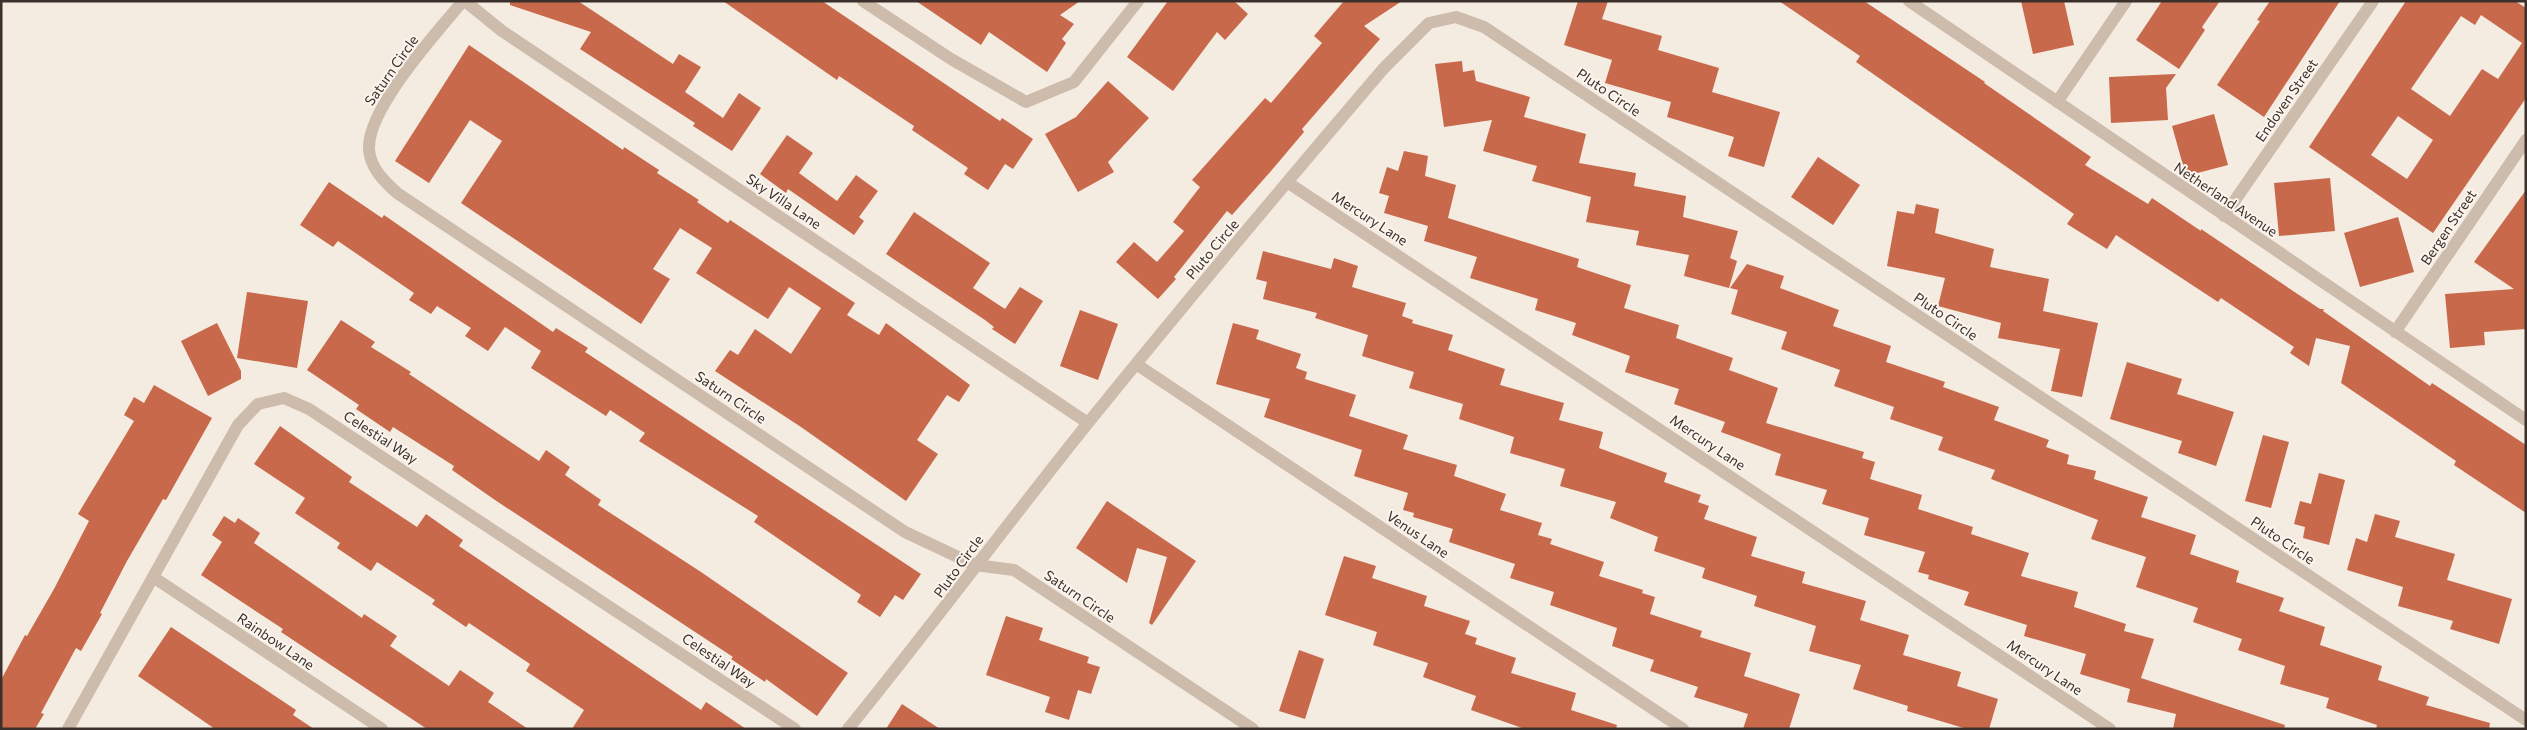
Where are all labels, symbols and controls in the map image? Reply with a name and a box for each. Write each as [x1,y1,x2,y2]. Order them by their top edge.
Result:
street label: Saturn Circle [361,32,421,108]
street label: Endoven Street [2251,55,2321,145]
street label: Pluto Circle [1574,64,1644,120]
street label: Netherland Avenue [2171,158,2281,240]
street label: Sky Villa Lane [743,170,825,232]
street label: Bergen Street [2417,186,2480,268]
street label: Mercury Lane [1329,187,1411,249]
street label: Pluto Circle [1182,215,1242,283]
street label: Pluto Circle [1911,288,1981,344]
street label: Saturn Circle [692,367,770,427]
street label: Celestial Way [341,407,421,467]
street label: Mercury Lane [1667,411,1749,473]
street label: Venus Lane [1384,507,1452,561]
street label: Pluto Circle [2248,512,2318,568]
street label: Pluto Circle [930,531,986,601]
street label: Saturn Circle [1041,566,1119,626]
street label: Rainbow Lane [234,609,318,673]
street label: Celestial Way [679,629,759,691]
street label: Mercury Lane [2004,636,2086,698]

